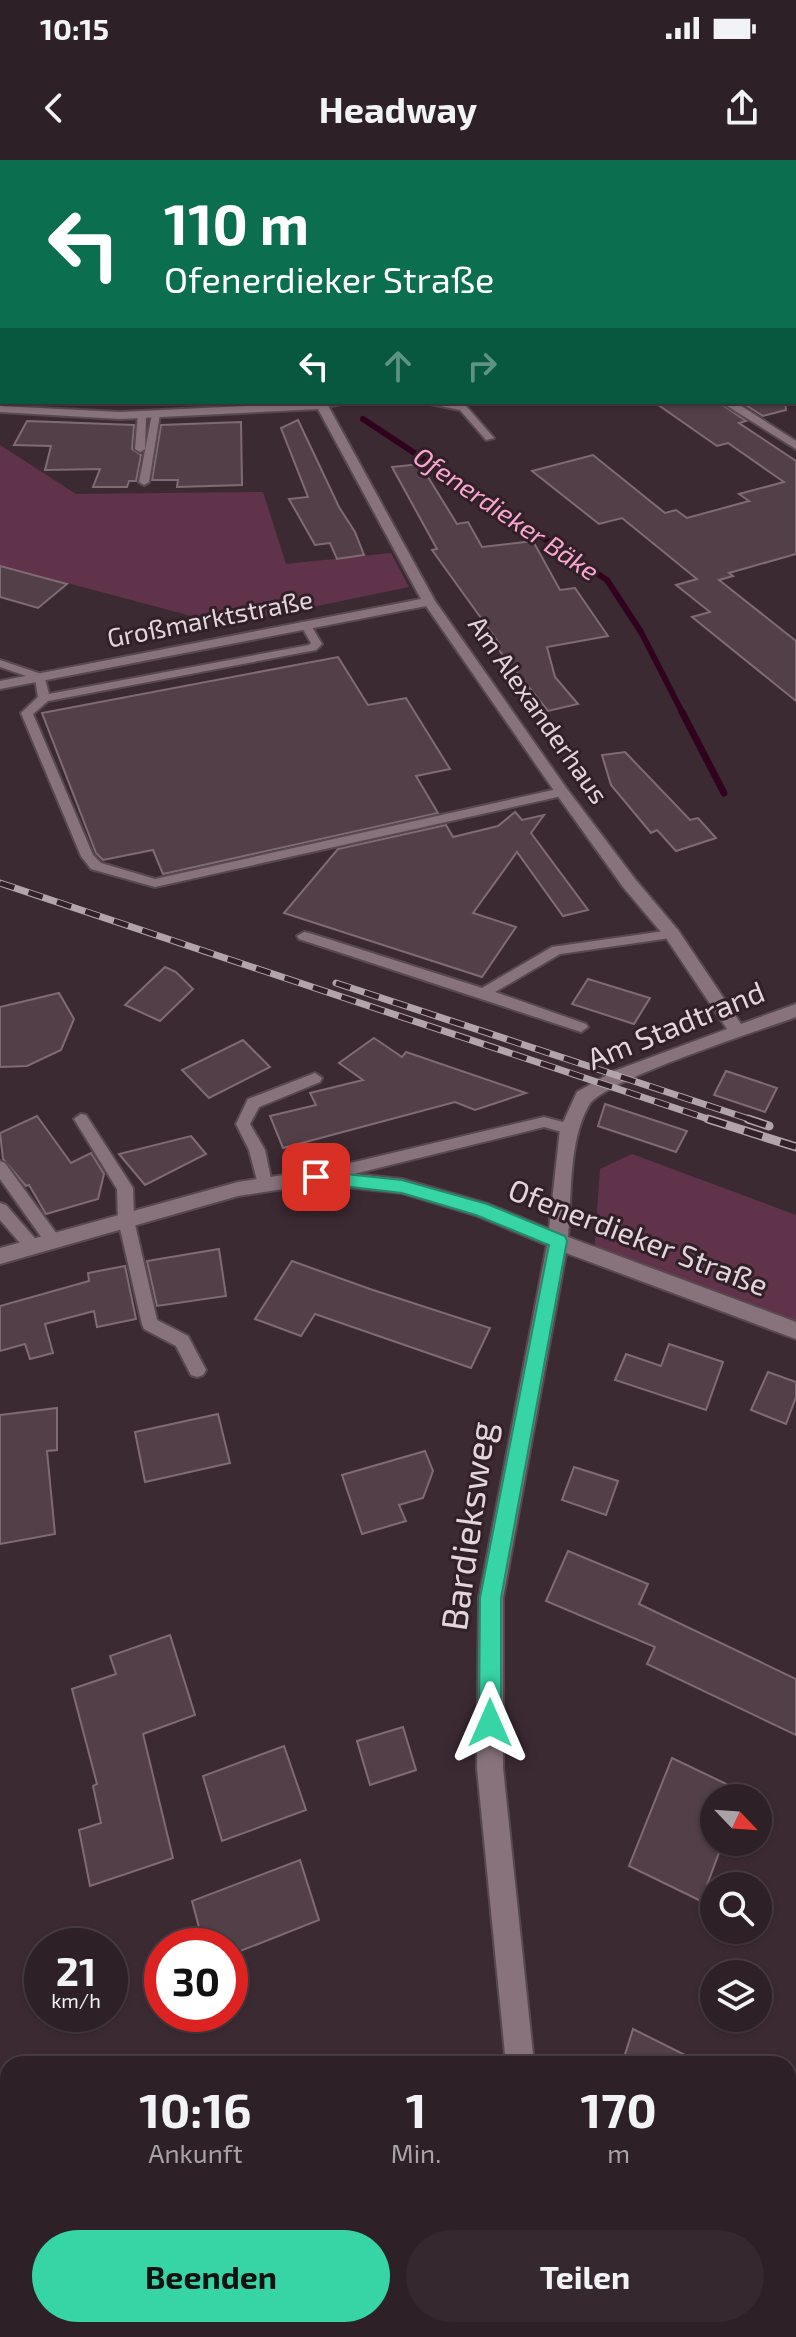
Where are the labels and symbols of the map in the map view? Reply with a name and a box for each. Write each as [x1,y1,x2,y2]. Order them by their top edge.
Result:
water label: Ofenerdieker Bäke [408,439,605,586]
street label: Großmarktstraße [104,582,315,653]
street label: Am Alexanderhaus [463,609,616,809]
street label: Am Stadtrand [581,972,769,1076]
pin [282,1143,350,1211]
street label: Ofenerdieker Straße [504,1170,774,1302]
street label: Bardieksweg [431,1419,502,1633]
position arrow [448,1681,532,1765]
north arrow [700,1784,772,1856]
speed limit sign: 30 [144,1928,248,2032]

